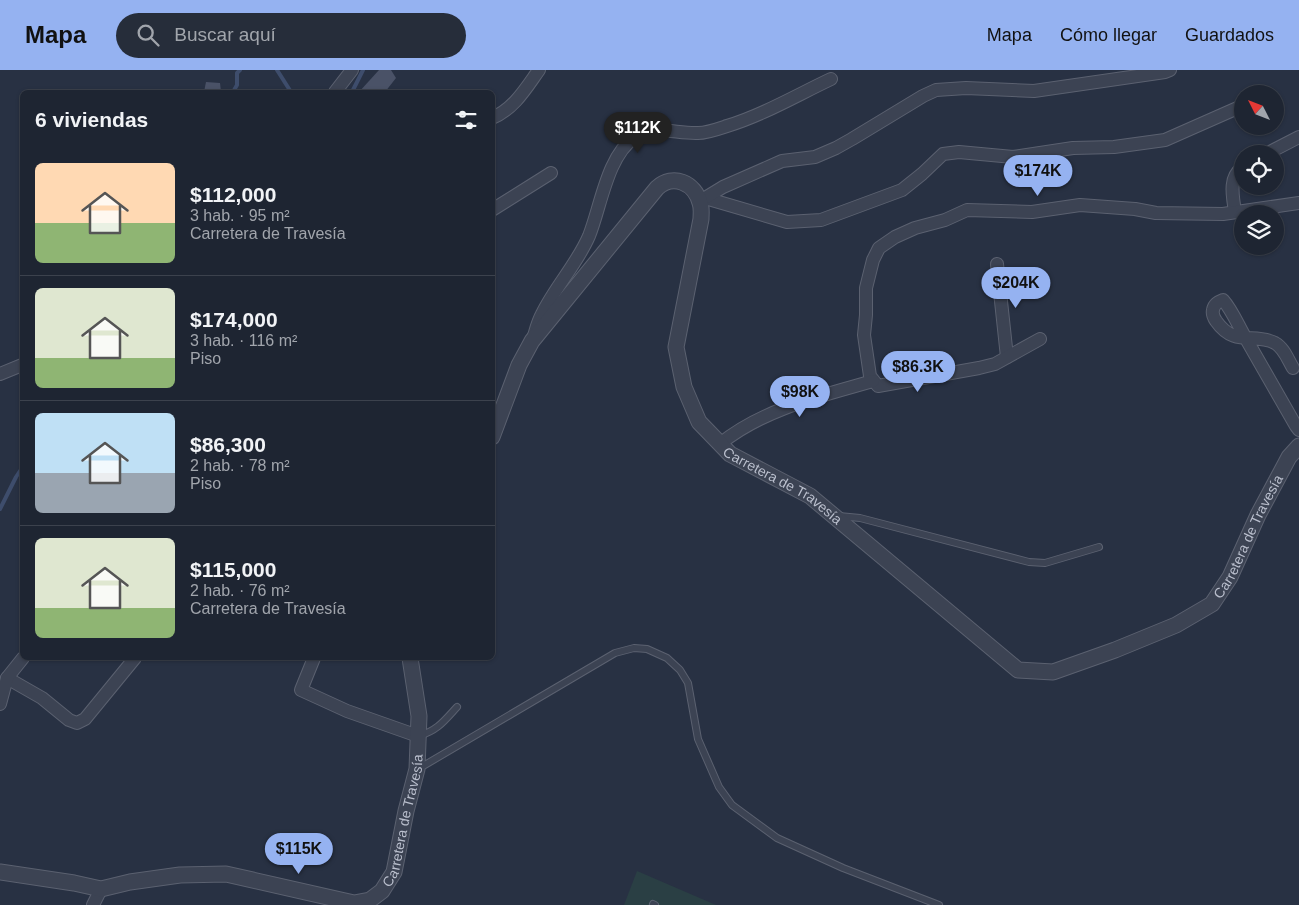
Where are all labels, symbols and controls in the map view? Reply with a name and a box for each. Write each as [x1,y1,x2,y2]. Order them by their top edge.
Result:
search box [116,13,466,58]
text: Mapa [25,21,86,48]
icon: search [134,21,162,49]
text: Buscar aquí [174,24,276,45]
text: Mapa [987,25,1032,45]
text: Cómo llegar [1060,25,1157,45]
text: Guardados [1185,25,1274,45]
north arrow [1234,85,1284,135]
map controls [1234,85,1284,255]
icon: filters [452,106,480,134]
text: 6 viviendas [35,108,148,131]
pin: $112K [603,112,673,154]
text: $112K [615,119,661,136]
button: locate [1234,145,1284,195]
pin: $174K [1003,154,1073,197]
text: $174K [1014,162,1062,179]
icon: home [75,183,135,243]
text: $112,000 [190,183,276,206]
button: layers [1234,205,1284,255]
text: 3 hab. · 95 m² [190,207,290,224]
text: Carretera de Travesía [190,225,346,242]
pin: $204K [981,266,1051,309]
text: $204K [992,274,1040,291]
icon: home [75,308,135,368]
text: $174,000 [190,308,278,331]
text: 3 hab. · 116 m² [190,332,297,349]
text: Piso [190,350,221,367]
pin: $86.3K [877,350,959,393]
text: $86.3K [892,358,944,375]
pin: $98K [770,376,830,418]
text: $98K [781,383,819,400]
icon: home [75,433,135,493]
text: $86,300 [190,433,266,456]
street label: Carretera de Travesía [720,444,846,528]
text: 2 hab. · 78 m² [190,457,290,474]
street label: Carretera de Travesía [1210,472,1286,601]
text: Piso [190,475,221,492]
icon: home [75,558,135,618]
text: $115,000 [190,558,276,581]
text: 2 hab. · 76 m² [190,582,290,599]
text: Carretera de Travesía [190,600,346,617]
street label: Carretera de Travesía [379,754,426,890]
pin: $115K [264,832,334,875]
text: $115K [276,840,322,857]

